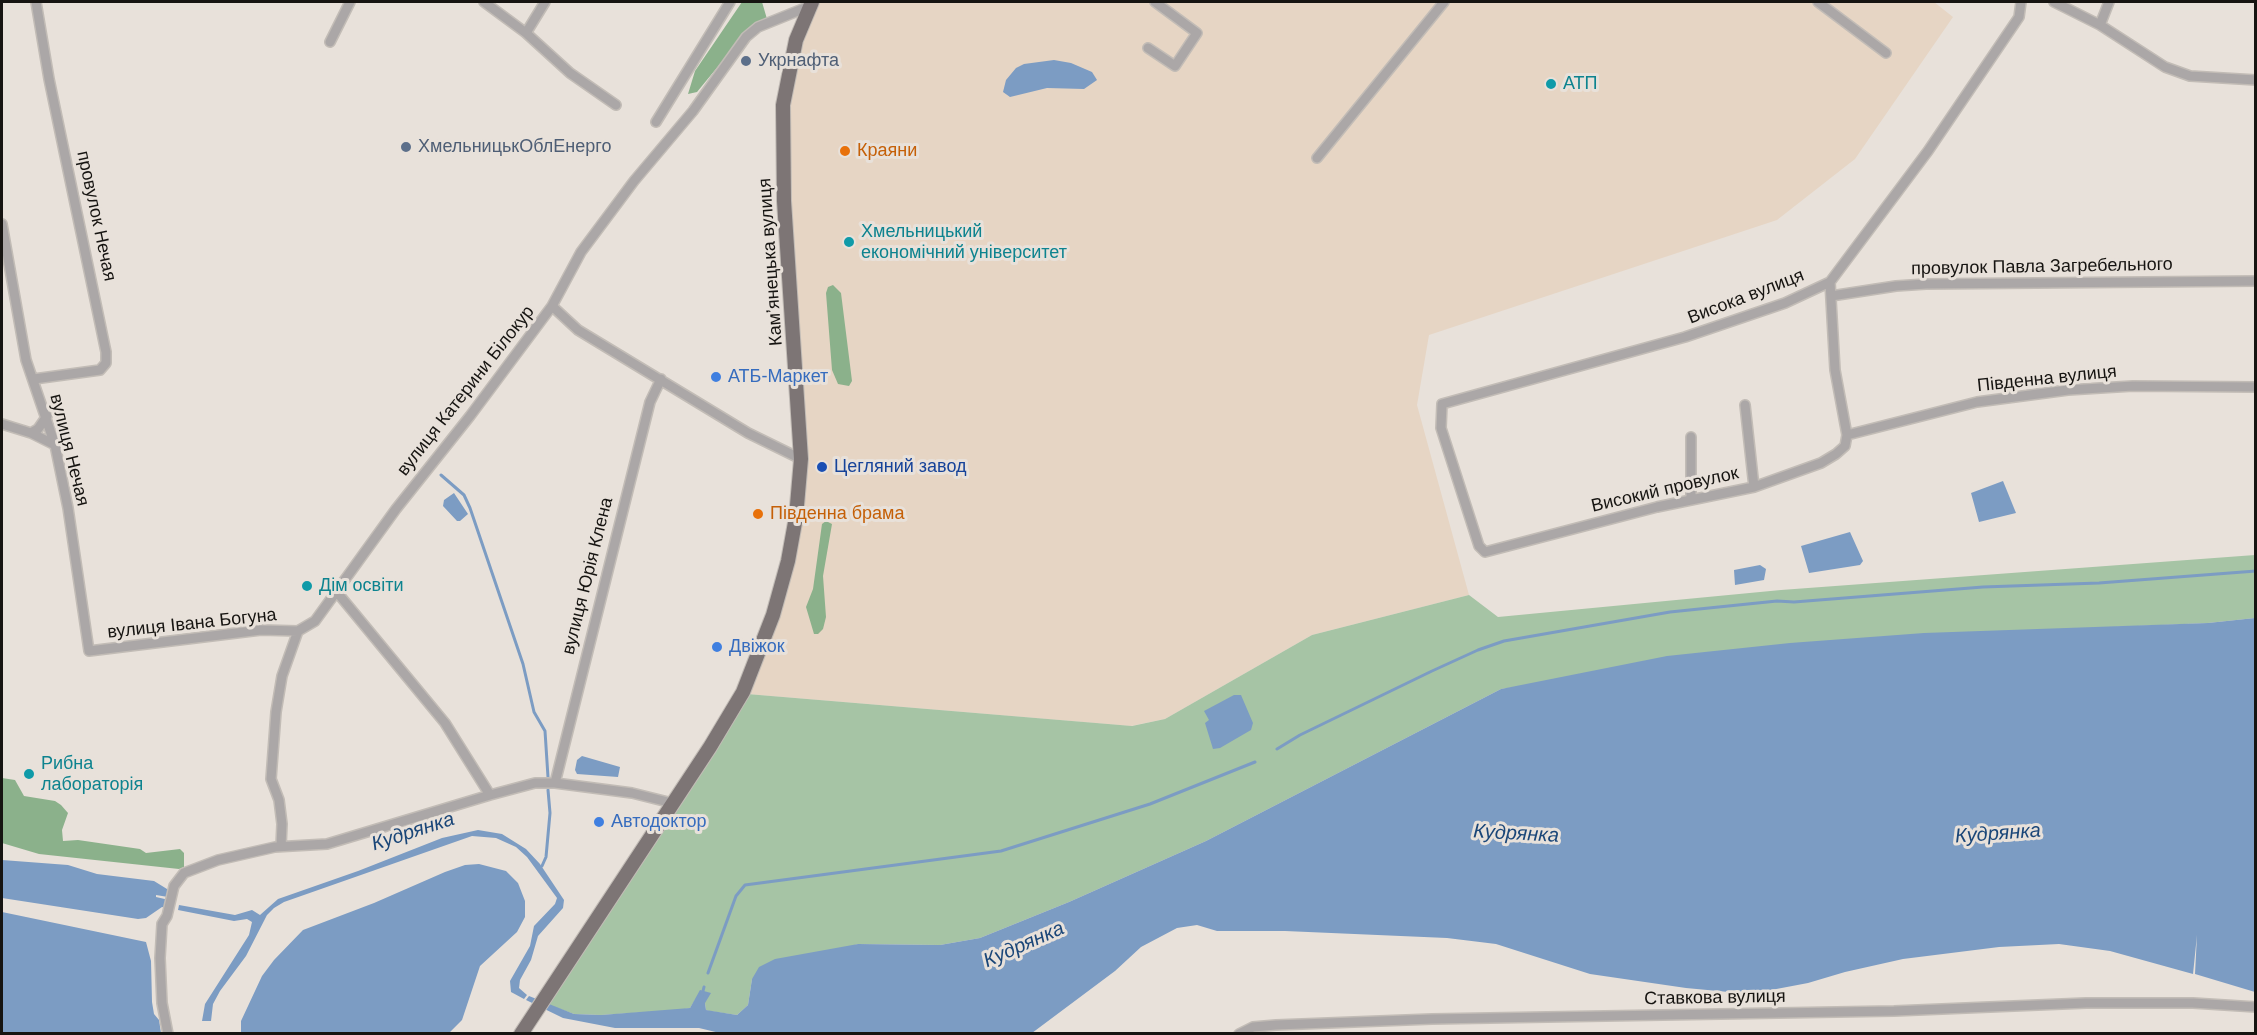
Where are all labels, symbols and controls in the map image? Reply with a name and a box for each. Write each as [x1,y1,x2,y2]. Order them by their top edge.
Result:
place label: Укрнафта [758,50,839,72]
marker: Укрнафта [739,54,753,68]
place label: АТП [1563,73,1598,95]
marker: АТП [1544,77,1558,91]
place label: ХмельницькОблЕнерго [418,136,611,158]
marker: ХмельницькОблЕнерго [399,140,413,154]
place label: Краяни [857,140,917,162]
marker: Краяни [838,144,852,158]
street label: провулок Нечая [72,149,120,283]
street label: Камʼянецька вулиця [754,177,788,347]
place label: Хмельницький економічний університет [861,221,1067,264]
marker: Хмельницький економічний університет [842,235,856,249]
street label: провулок Павла Загребельного [1911,254,2173,280]
street label: Висока вулиця [1685,265,1807,329]
street label: вулиця Катерини Білокур [393,302,539,480]
street label: Південна вулиця [1976,361,2118,397]
place label: АТБ-Маркет [728,366,828,388]
marker: АТБ-Маркет [709,370,723,384]
street label: вулиця Нечая [45,392,93,508]
place label: Цегляний завод [834,456,967,478]
marker: Цегляний завод [815,460,829,474]
street label: Високий провулок [1589,463,1741,517]
street label: вулиця Юрія Клена [558,495,618,657]
place label: Південна брама [770,503,904,525]
marker: Південна брама [751,507,765,521]
place label: Дім освіти [319,575,403,597]
marker: Дім освіти [300,579,314,593]
street label: вулиця Івана Богуна [106,604,278,644]
place label: Двіжок [729,636,785,658]
marker: Двіжок [710,640,724,654]
place label: Рибна лабораторія [41,753,143,795]
marker: Рибна лабораторія [22,767,36,781]
water label: Кудрянка [369,807,457,857]
place label: Автодоктор [611,811,706,833]
marker: Автодоктор [592,815,606,829]
water label: Кудрянка [1954,819,2042,849]
water label: Кудрянка [1473,820,1559,848]
water label: Кудрянка [980,917,1068,973]
street label: Ставкова вулиця [1644,986,1786,1010]

